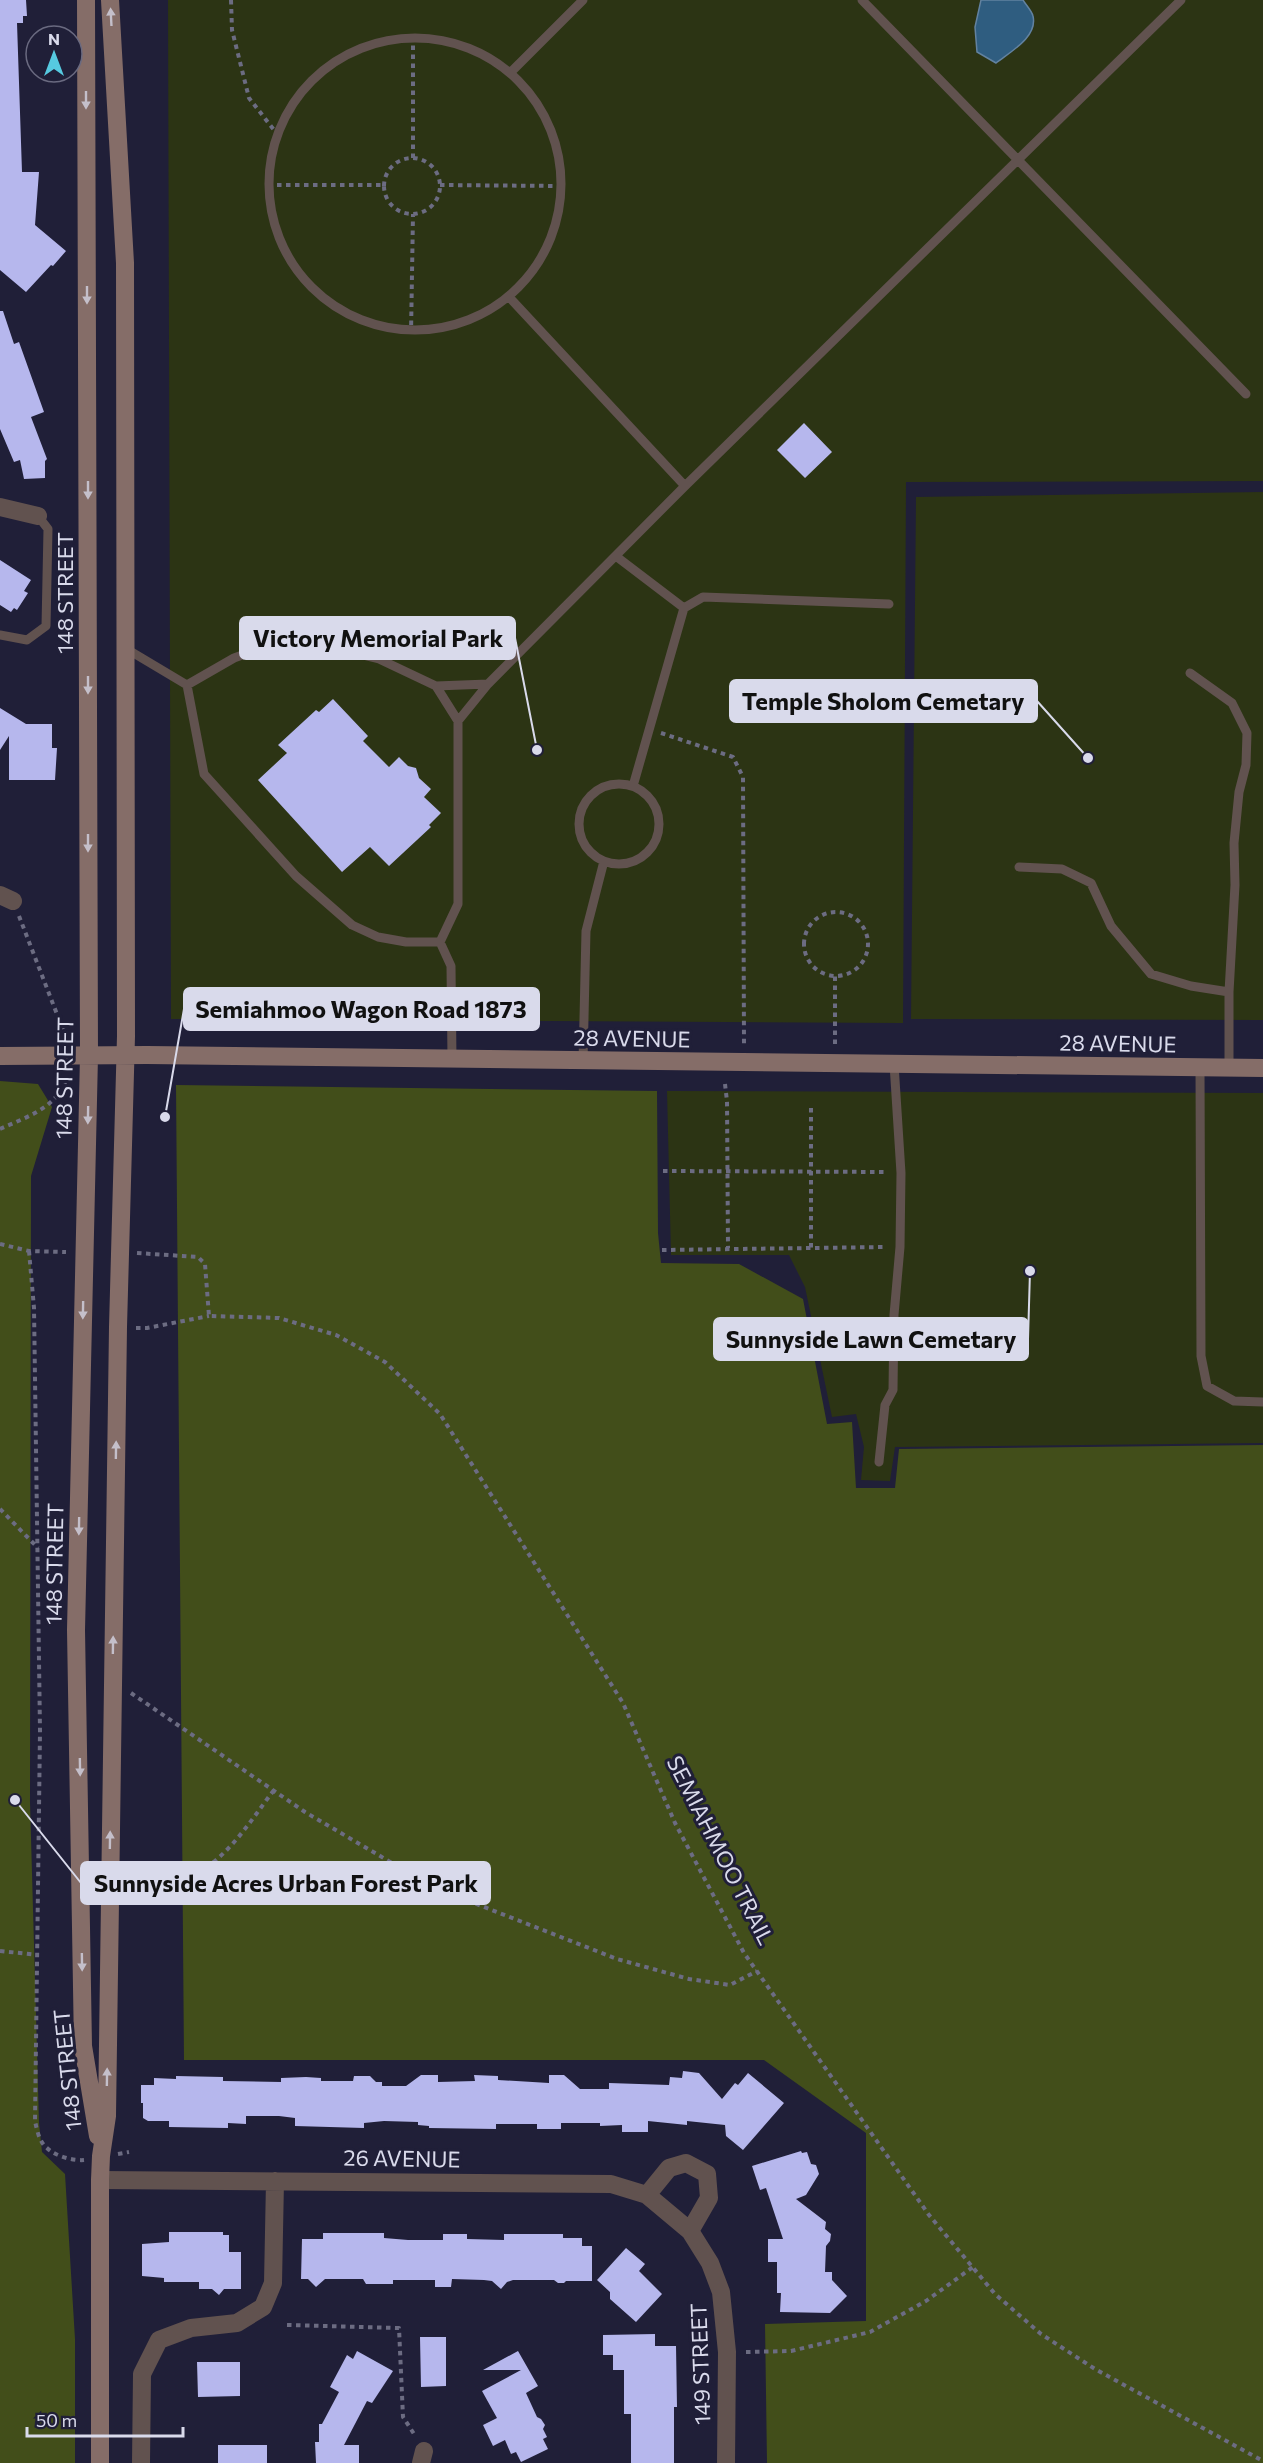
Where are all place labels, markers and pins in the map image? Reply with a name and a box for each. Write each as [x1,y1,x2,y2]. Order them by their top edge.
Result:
callout: Victory Memorial Park [240,617,515,659]
callout: Temple Sholom Cemetary [730,680,1037,722]
callout: Semiahmoo Wagon Road 1873 [184,988,539,1030]
callout: Sunnyside Lawn Cemetary [714,1318,1028,1360]
callout: Sunnyside Acres Urban Forest Park [81,1862,490,1904]

